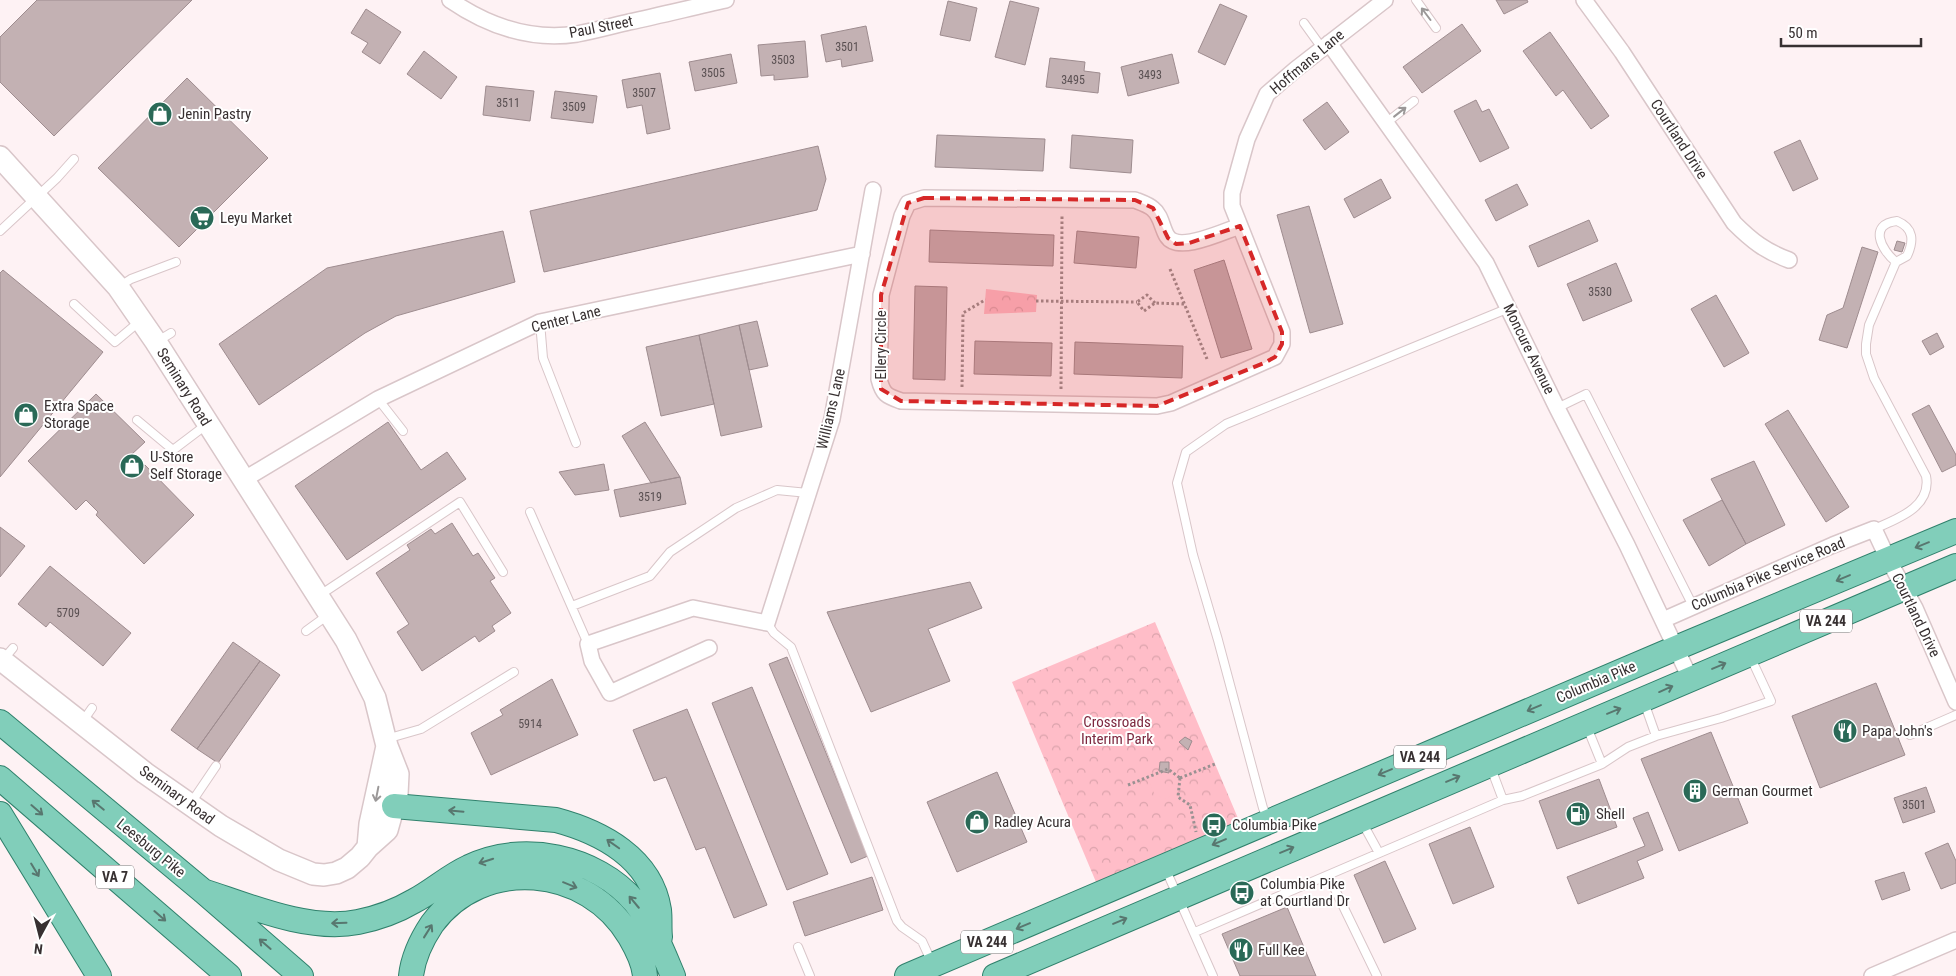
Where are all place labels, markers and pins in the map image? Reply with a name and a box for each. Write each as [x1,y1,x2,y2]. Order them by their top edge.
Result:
shop icon: Jenin Pastry [147,101,173,127]
place label: Jenin Pastry [178,105,251,123]
supermarket icon: Leyu Market [189,205,215,231]
place label: Leyu Market [220,209,292,227]
place label: Extra Space Storage [44,397,114,432]
shop icon: Extra Space Storage [13,402,39,428]
place label: U-Store Self Storage [150,448,222,483]
shop icon: U-Store Self Storage [119,453,145,479]
restaurant icon: Papa John's [1832,718,1858,744]
place label: Papa John's [1862,722,1933,740]
building icon: German Gourmet [1682,778,1708,804]
place label: German Gourmet [1712,782,1813,800]
fuel station icon: Shell [1565,801,1591,827]
place label: Shell [1596,805,1625,823]
shop icon: Radley Acura [964,809,990,835]
bus stop icon: Columbia Pike [1201,812,1227,838]
place label: Radley Acura [994,813,1071,831]
place label: Columbia Pike [1232,816,1317,834]
place label: Columbia Pike at Courtland Dr [1260,875,1350,910]
bus stop icon: Columbia Pike at Courtland Dr [1229,880,1255,906]
restaurant icon: Full Kee [1228,937,1254,963]
place label: Full Kee [1258,941,1305,959]

